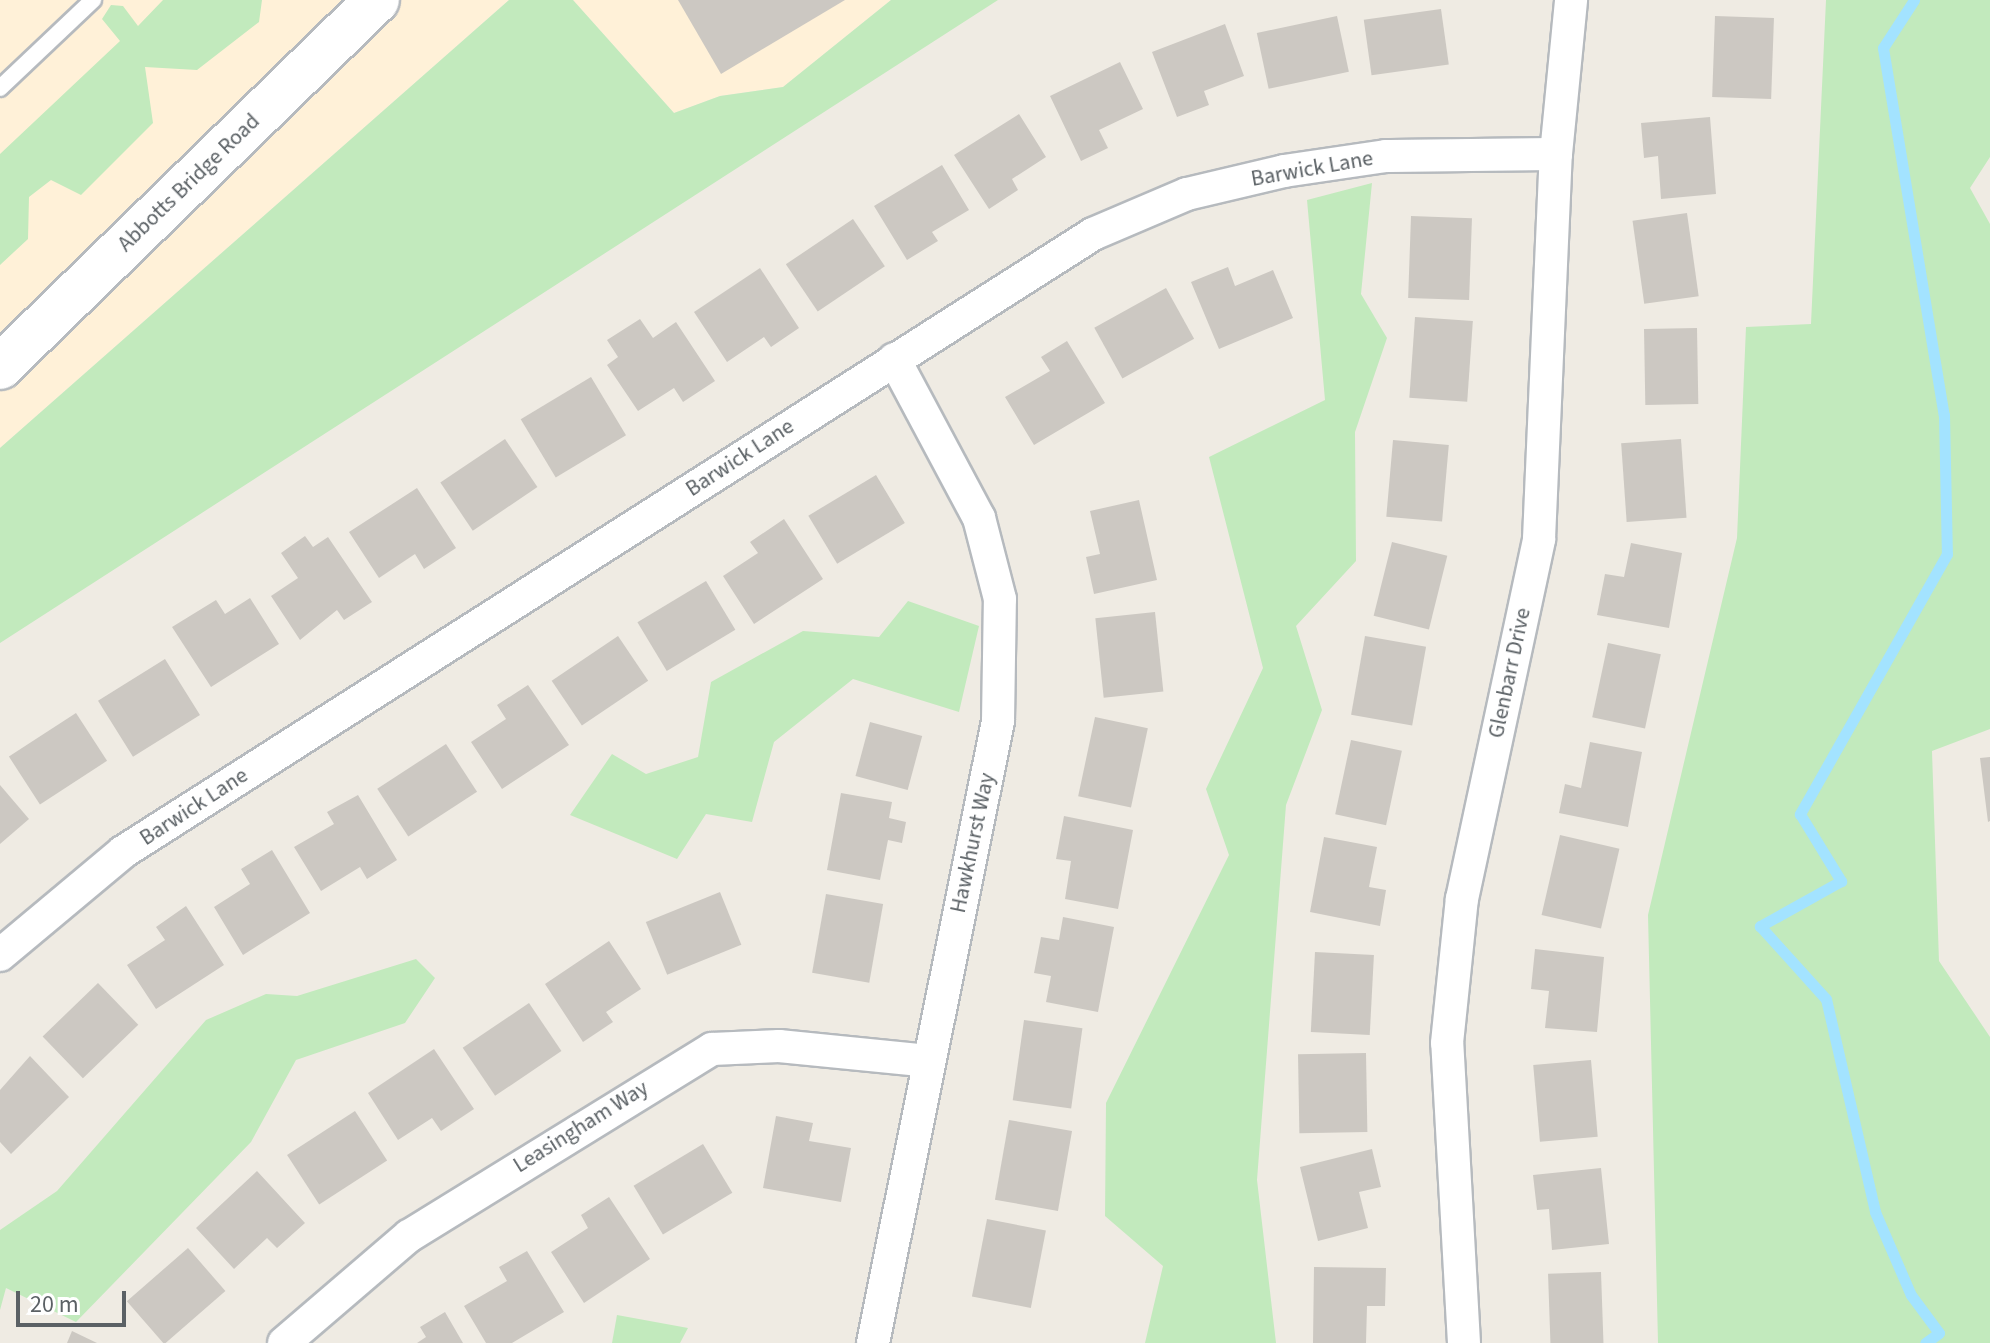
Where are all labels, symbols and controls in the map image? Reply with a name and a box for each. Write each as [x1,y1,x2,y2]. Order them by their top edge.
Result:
street label: Abbotts Bridge Road [113,108,265,258]
street label: Barwick Lane [1249,145,1375,193]
street label: Barwick Lane [681,413,799,503]
street label: Glenbarr Drive [1483,605,1537,741]
street label: Barwick Lane [135,762,253,852]
street label: Hawkhurst Way [945,771,1001,915]
street label: Leasingham Way [509,1075,653,1179]
scale bar [20,1275,130,1325]
text: 20 m [30,1287,79,1322]

